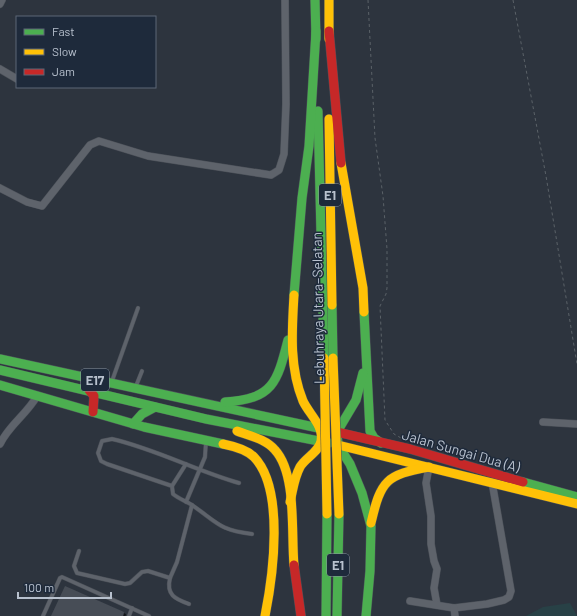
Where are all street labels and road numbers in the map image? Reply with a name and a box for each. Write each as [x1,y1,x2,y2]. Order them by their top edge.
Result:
road number: E1 [319,184,341,206]
street label: Lebuhraya Utara–Selatan [308,232,327,384]
road number: E17 [81,369,109,391]
street label: Jalan Sungai Dua (A) [400,426,522,476]
road number: E1 [327,554,349,576]

